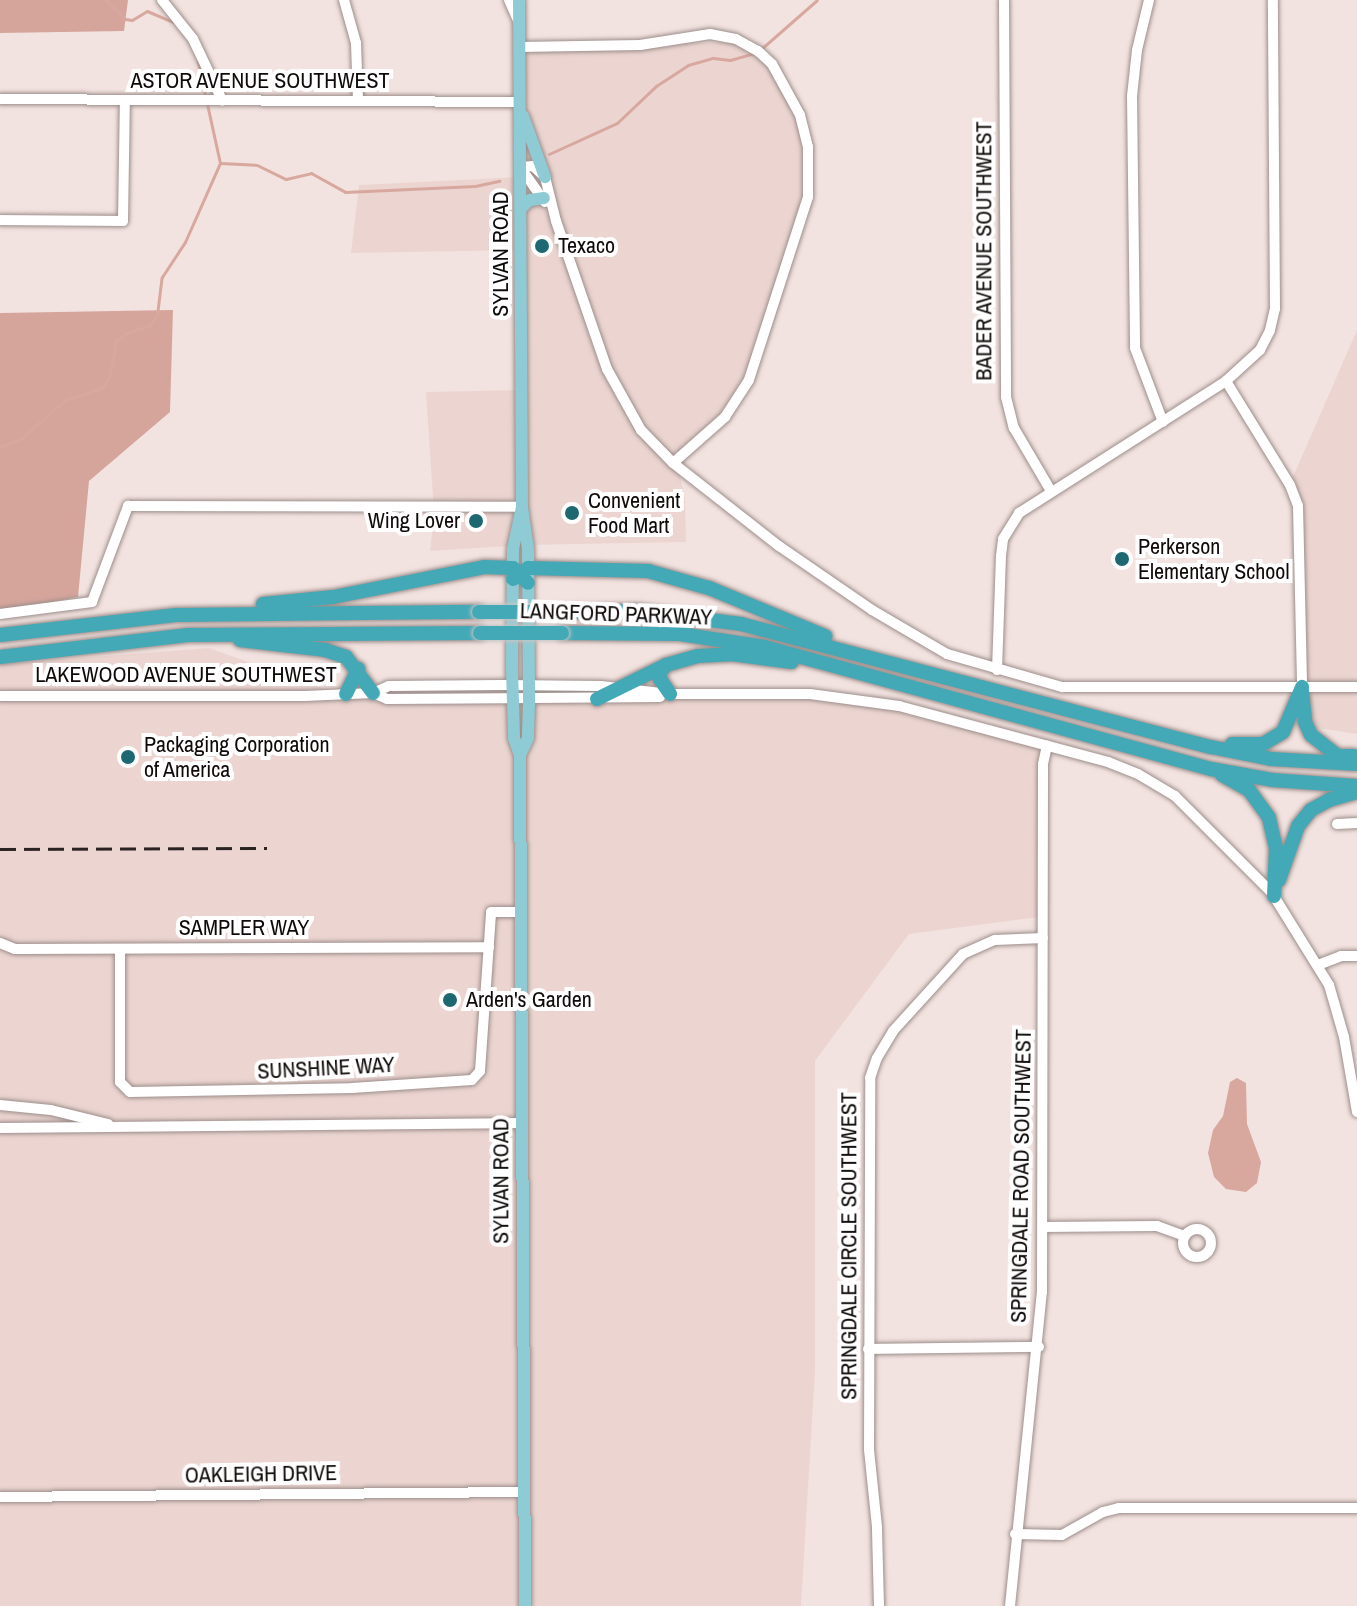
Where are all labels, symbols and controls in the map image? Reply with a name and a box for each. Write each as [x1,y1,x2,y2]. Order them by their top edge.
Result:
street label: ASTOR AVENUE SOUTHWEST [130,68,390,94]
street label: BADER AVENUE SOUTHWEST [971,121,997,381]
street label: SYLVAN ROAD [488,191,514,317]
place label: Texaco [558,233,615,259]
marker: Texaco [533,237,551,255]
place label: Convenient Food Mart [588,487,680,538]
marker: Convenient Food Mart [563,504,581,522]
place label: Wing Lover [368,508,460,534]
marker: Wing Lover [467,512,485,530]
place label: Perkerson Elementary School [1138,533,1289,584]
marker: Perkerson Elementary School [1113,550,1131,568]
street label: LANGFORD PARKWAY [520,597,712,631]
street label: LAKEWOOD AVENUE SOUTHWEST [35,662,337,688]
place label: Packaging Corporation of America [144,731,330,782]
marker: Packaging Corporation of America [119,748,137,766]
street label: SAMPLER WAY [179,915,309,941]
place label: Arden's Garden [466,987,592,1013]
marker: Arden's Garden [441,991,459,1009]
street label: SPRINGDALE ROAD SOUTHWEST [1005,1029,1037,1323]
street label: SUNSHINE WAY [257,1051,395,1085]
street label: SPRINGDALE CIRCLE SOUTHWEST [836,1092,862,1400]
street label: SYLVAN ROAD [488,1118,514,1244]
street label: OAKLEIGH DRIVE [185,1459,337,1489]

